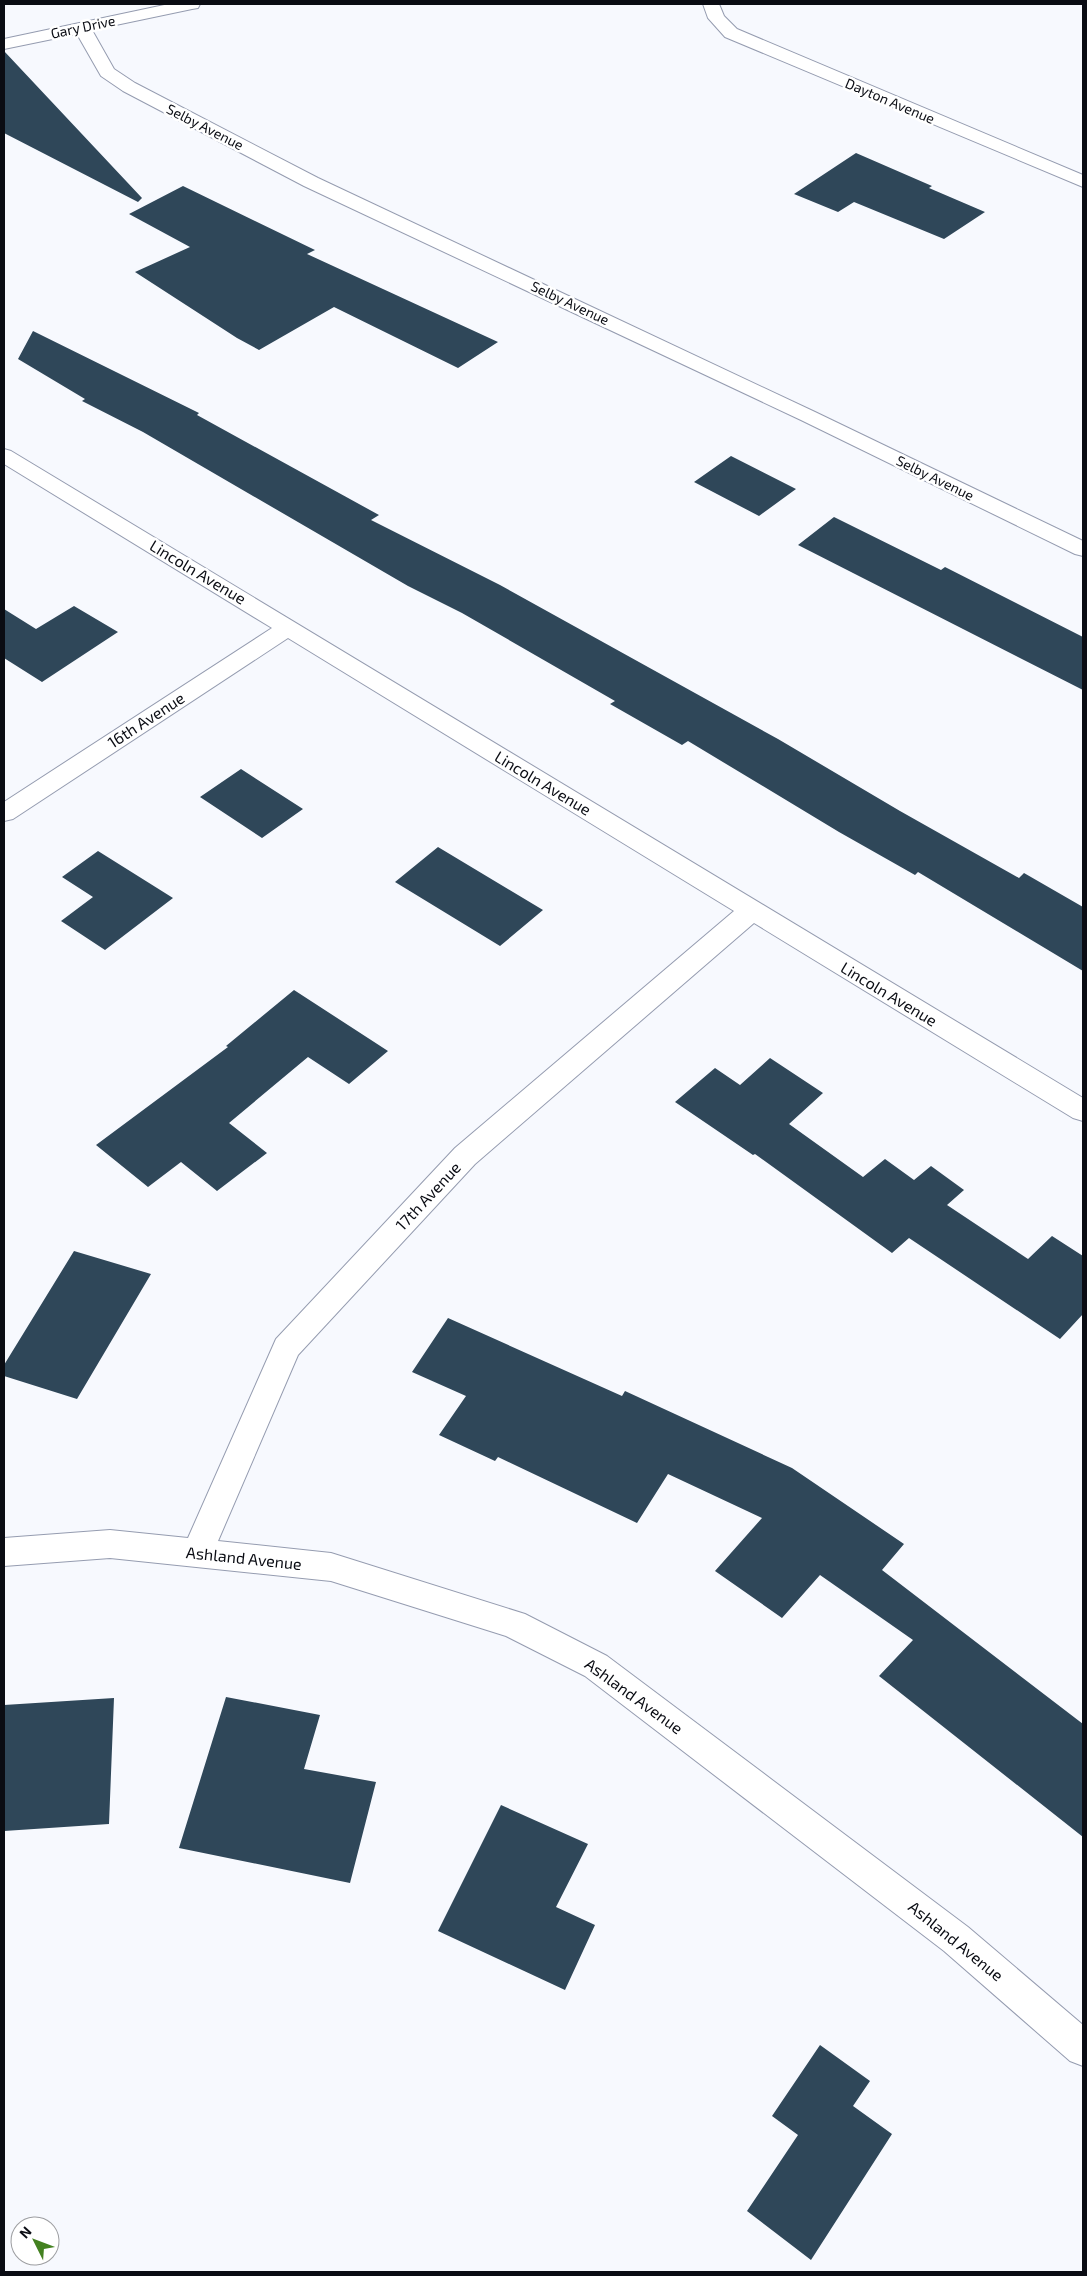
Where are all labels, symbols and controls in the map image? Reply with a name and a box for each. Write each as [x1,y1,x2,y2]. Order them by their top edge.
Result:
street label: Gary Drive [49,11,117,42]
street label: Dayton Avenue [843,74,937,127]
street label: Selby Avenue [164,100,247,153]
street label: Selby Avenue [528,277,612,328]
street label: Selby Avenue [894,451,977,504]
street label: Lincoln Avenue [147,535,250,608]
street label: 16th Avenue [104,688,188,751]
street label: Lincoln Avenue [492,746,595,819]
street label: Lincoln Avenue [838,957,941,1030]
street label: 17th Avenue [391,1157,464,1234]
street label: Ashland Avenue [185,1542,303,1573]
street label: Ashland Avenue [582,1654,687,1737]
street label: Ashland Avenue [905,1897,1007,1985]
north arrow [10,2216,60,2266]
text: N [15,2223,35,2241]

